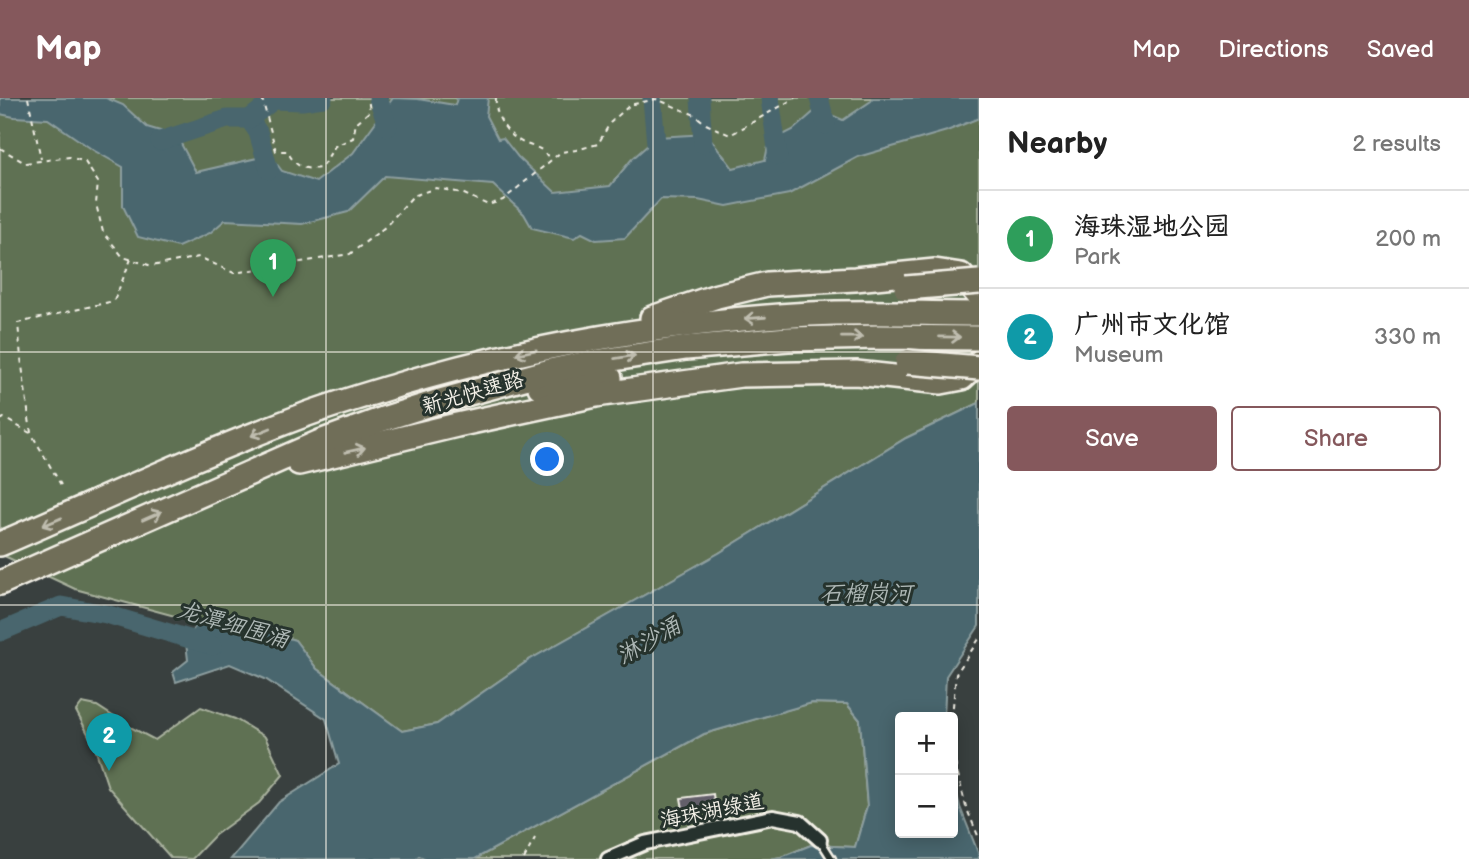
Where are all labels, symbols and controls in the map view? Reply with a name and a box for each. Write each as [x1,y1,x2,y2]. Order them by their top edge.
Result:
text: Map [35,29,101,69]
text: Map [1132,35,1180,64]
text: Directions [1218,35,1329,64]
text: Saved [1367,35,1434,64]
text: Nearby [1007,126,1107,162]
text: 2 results [1352,130,1441,158]
text: 海珠湿地公园 [1074,212,1230,243]
text: 1 [1025,225,1035,253]
text: 200 m [1375,225,1441,253]
pin: 1 [250,239,296,297]
text: Park [1074,243,1120,271]
text: 广州市文化馆 [1074,310,1230,341]
one-way arrow [744,312,767,325]
text: 2 [1023,323,1037,351]
text: 330 m [1374,323,1441,351]
one-way arrow [840,330,863,344]
one-way arrow [938,331,961,344]
text: Museum [1074,341,1164,369]
one-way arrow [515,346,538,360]
one-way arrow [614,350,636,363]
street label: 新光快速路 [419,367,527,419]
button: Save [1007,406,1217,471]
button: Share [1231,406,1441,471]
one-way arrow [251,427,273,440]
your location [530,442,564,476]
one-way arrow [343,443,366,456]
one-way arrow [141,509,162,522]
one-way arrow [42,516,63,529]
water label: 石榴岗河 [820,580,916,608]
water label: 龙潭细围涌 [174,596,293,655]
water label: 淋沙涌 [612,611,687,670]
map controls [895,712,958,838]
button: + [895,712,958,775]
pin: 2 [86,713,132,771]
button: − [895,775,958,838]
street label: 海珠湖绿道 [658,789,766,833]

